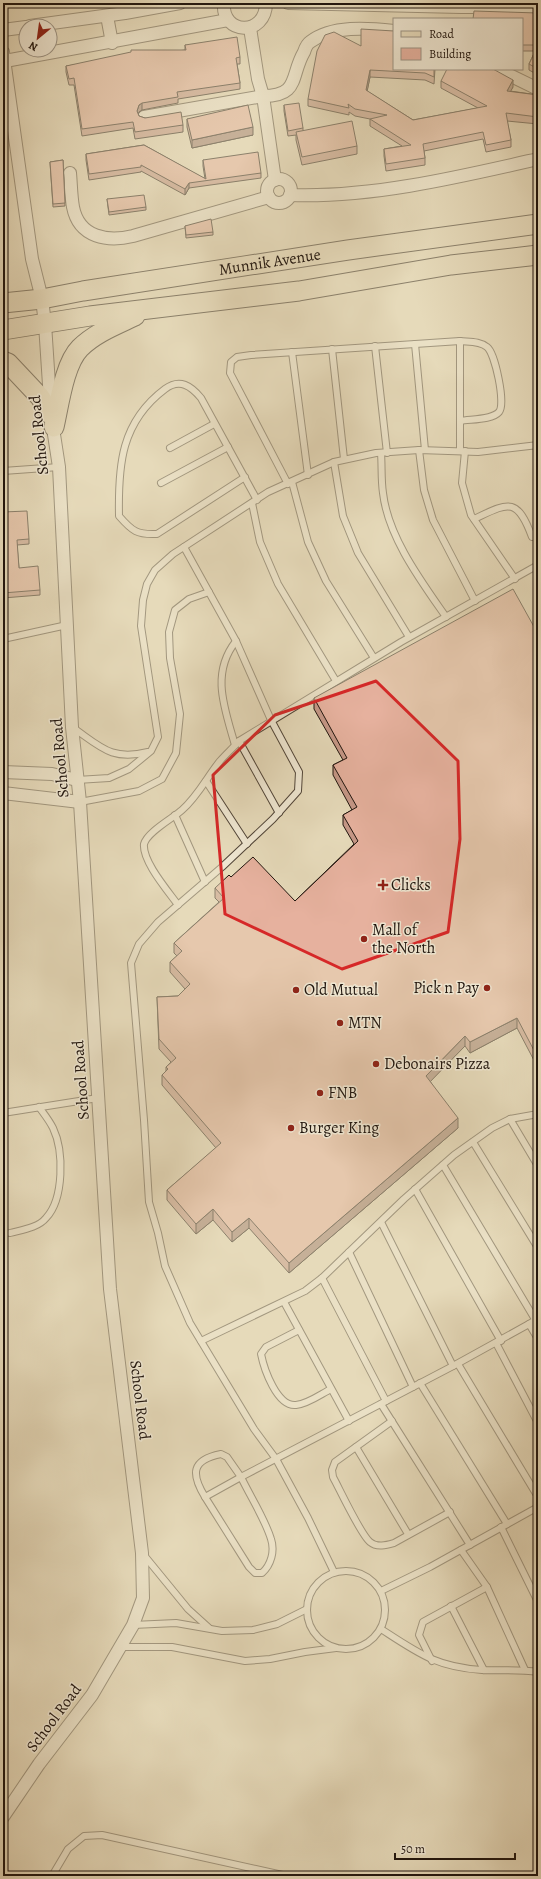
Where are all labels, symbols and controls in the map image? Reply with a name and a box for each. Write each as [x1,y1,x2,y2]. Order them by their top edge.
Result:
north arrow [18,18,58,58]
legend [393,18,523,70]
text: Road [429,26,455,42]
text: N [26,38,41,55]
text: Building [429,46,471,62]
street label: Munnik Avenue [217,243,322,281]
street label: School Road [24,394,54,476]
street label: School Road [46,717,74,799]
place label: Clicks [391,874,431,896]
marker: Clicks [378,880,388,890]
place label: Mall of the North [372,919,436,959]
marker: Mall of the North [359,934,369,944]
place label: Pick n Pay [413,977,480,999]
place label: Old Mutual [304,979,378,1001]
marker: Pick n Pay [482,983,492,993]
marker: Old Mutual [291,985,301,995]
place label: MTN [348,1012,382,1034]
marker: MTN [335,1018,345,1028]
street label: School Road [67,1039,95,1121]
place label: Debonairs Pizza [384,1053,491,1075]
marker: Debonairs Pizza [371,1059,381,1069]
place label: FNB [328,1082,357,1104]
marker: FNB [315,1088,325,1098]
place label: Burger King [299,1117,379,1139]
marker: Burger King [286,1123,296,1133]
street label: School Road [124,1359,156,1441]
street label: School Road [21,1679,87,1756]
scale bar [395,1835,515,1861]
text: 50 m [401,1841,425,1857]

